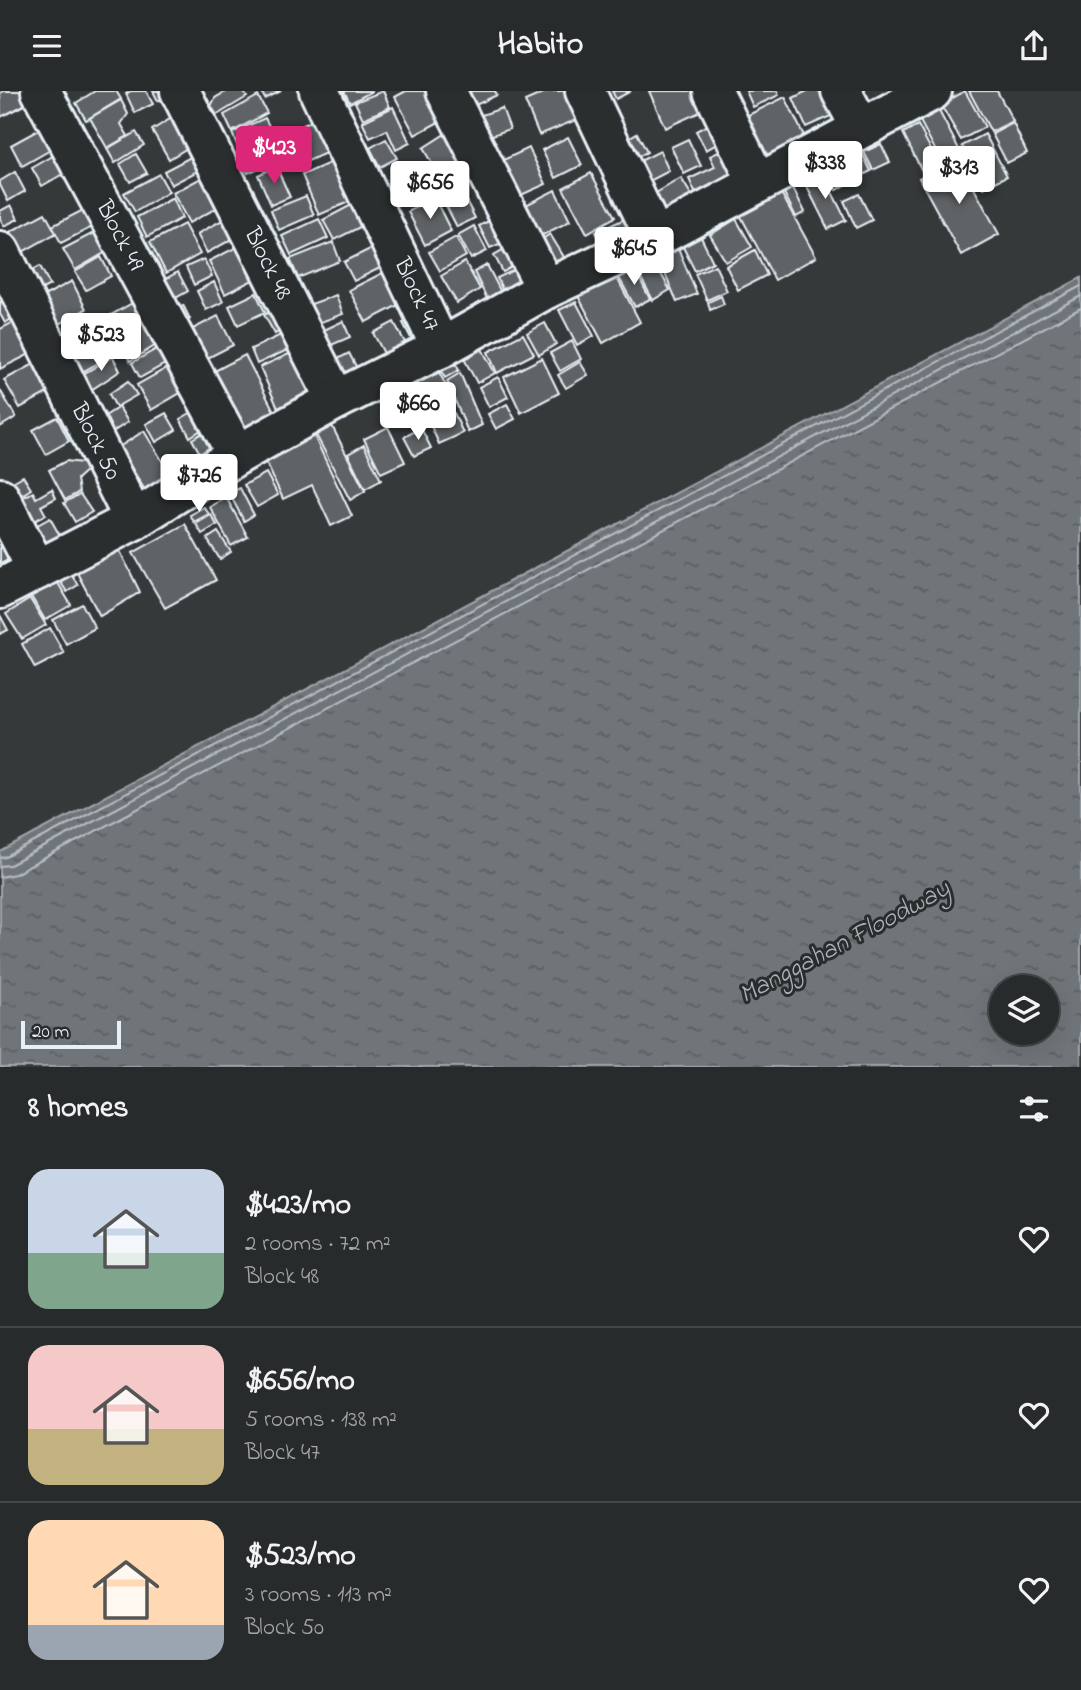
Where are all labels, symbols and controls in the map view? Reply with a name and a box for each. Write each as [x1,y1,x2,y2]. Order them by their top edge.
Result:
text: Habito [498,22,583,69]
icon: menu [28,27,66,65]
icon: share [1015,27,1053,65]
pin: $423 [233,127,315,186]
text: $423 [252,132,296,165]
pin: $338 [784,141,866,201]
pin: $313 [918,146,1000,206]
text: $338 [804,147,846,180]
text: $313 [939,152,979,185]
pin: $656 [389,162,471,221]
text: $656 [406,167,454,200]
street label: Block 49 [85,194,153,278]
street label: Block 48 [233,221,300,306]
pin: $645 [593,227,675,287]
text: $645 [611,233,657,266]
street label: Block 47 [383,251,448,338]
pin: $523 [60,313,142,373]
text: $523 [77,319,125,352]
pin: $660 [377,383,459,442]
text: $660 [396,388,440,421]
street label: Block 50 [60,396,129,487]
pin: $726 [158,455,240,514]
text: $726 [177,460,221,493]
water label: Manggahan Floodway [733,871,958,1015]
map controls [989,975,1059,1045]
button: layers [989,975,1059,1045]
scale bar [21,1018,121,1050]
text: 20 m [32,1019,69,1046]
text: 8 homes [28,1087,129,1131]
icon: filters [1015,1090,1053,1128]
text: $423/mo [245,1184,351,1228]
icon: home [84,1197,168,1281]
icon: heart [1015,1220,1053,1258]
text: 2 rooms · 72 m² [245,1228,391,1261]
text: Block 48 [245,1261,319,1294]
text: $656/mo [245,1360,355,1404]
icon: home [84,1373,168,1457]
icon: heart [1015,1396,1053,1434]
text: 5 rooms · 138 m² [245,1404,397,1437]
text: Block 47 [245,1437,320,1470]
text: $523/mo [245,1535,356,1579]
icon: home [84,1548,168,1632]
icon: heart [1015,1571,1053,1609]
text: 3 rooms · 113 m² [245,1579,392,1612]
text: Block 50 [245,1612,324,1645]

